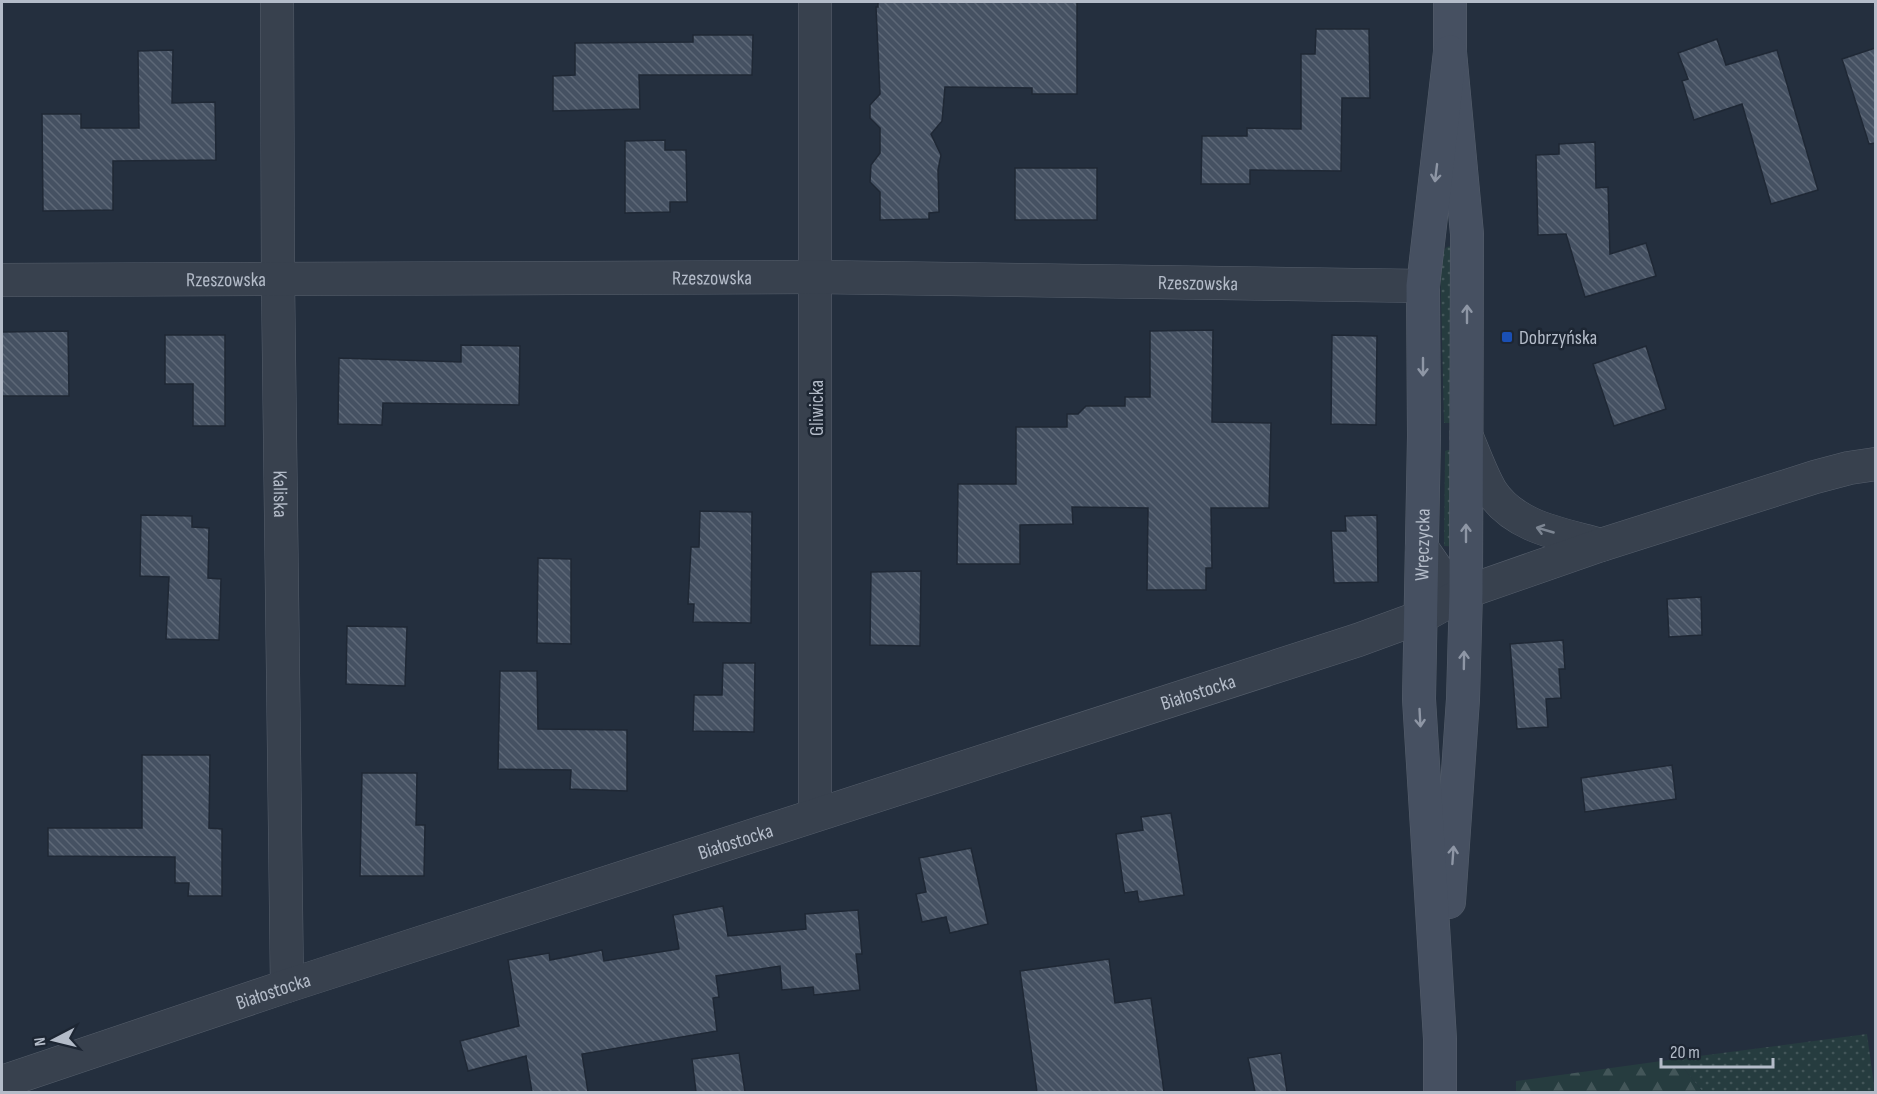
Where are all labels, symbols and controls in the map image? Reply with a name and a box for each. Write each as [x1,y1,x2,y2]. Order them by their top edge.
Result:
one-way arrow [1430,163,1441,183]
street label: Rzeszowska [672,266,752,291]
street label: Rzeszowska [186,268,266,292]
street label: Rzeszowska [1158,271,1238,296]
one-way arrow [1461,304,1473,324]
place label: Dobrzyńska [1519,326,1597,350]
marker: Dobrzyńska [1500,330,1514,344]
one-way arrow [1417,357,1429,377]
street label: Gliwicka [805,380,829,436]
street label: Kaliska [267,470,292,518]
street label: Wręczycka [1410,508,1436,581]
one-way arrow [1536,523,1555,535]
one-way arrow [1460,524,1472,544]
one-way arrow [1458,651,1470,671]
street label: Białostocka [1158,669,1239,716]
one-way arrow [1415,707,1426,727]
street label: Białostocka [695,819,776,865]
one-way arrow [1447,845,1458,865]
street label: Białostocka [233,968,314,1015]
north arrow [24,1010,84,1070]
scale bar [1661,1031,1774,1069]
text: N [31,1036,51,1047]
text: 20 m [1670,1042,1700,1063]

